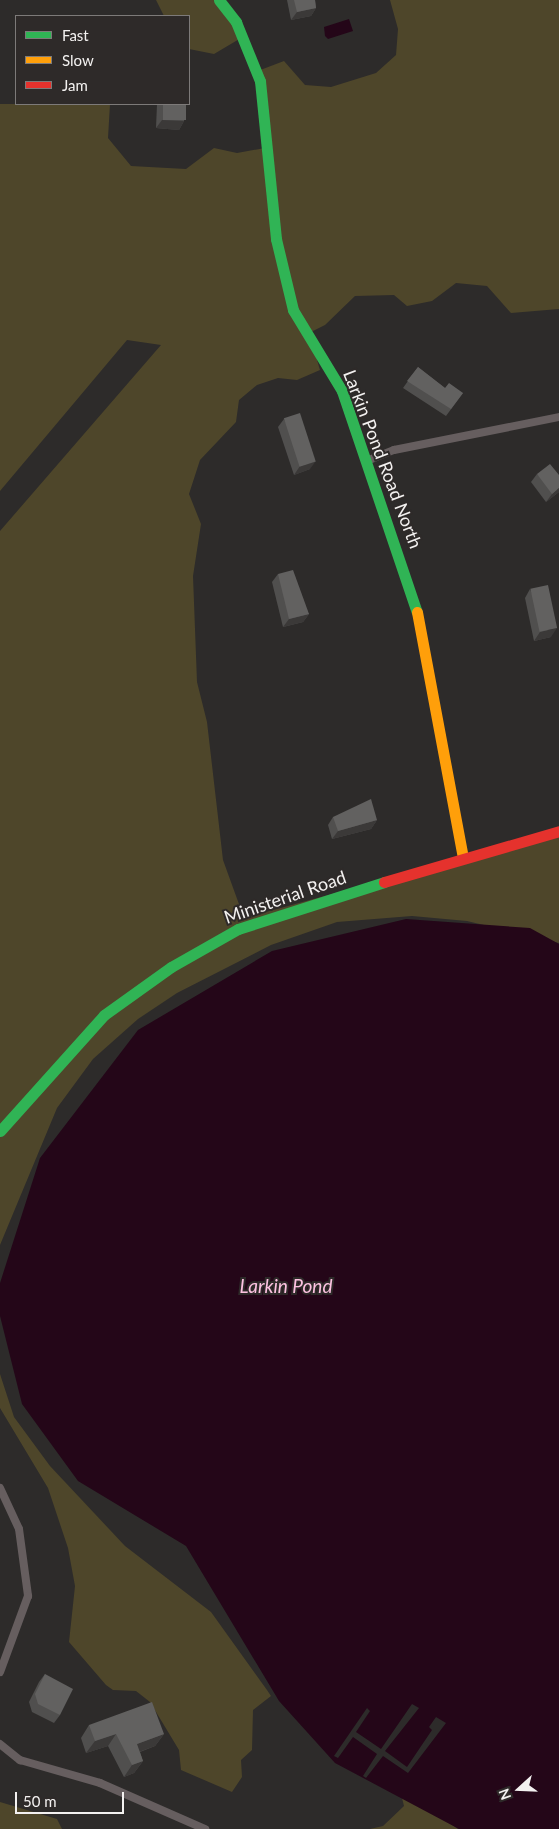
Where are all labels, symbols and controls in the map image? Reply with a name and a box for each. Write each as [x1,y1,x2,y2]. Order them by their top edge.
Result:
legend [15,15,190,105]
text: Fast [62,26,89,44]
text: Slow [62,51,94,69]
text: Jam [62,76,88,94]
street label: Larkin Pond Road North [339,367,427,551]
street label: Ministerial Road [221,866,349,928]
water label: Larkin Pond [240,1275,332,1297]
north arrow [494,1764,544,1814]
scale bar [18,1782,126,1814]
text: N [495,1786,514,1802]
text: 50 m [23,1792,57,1810]

